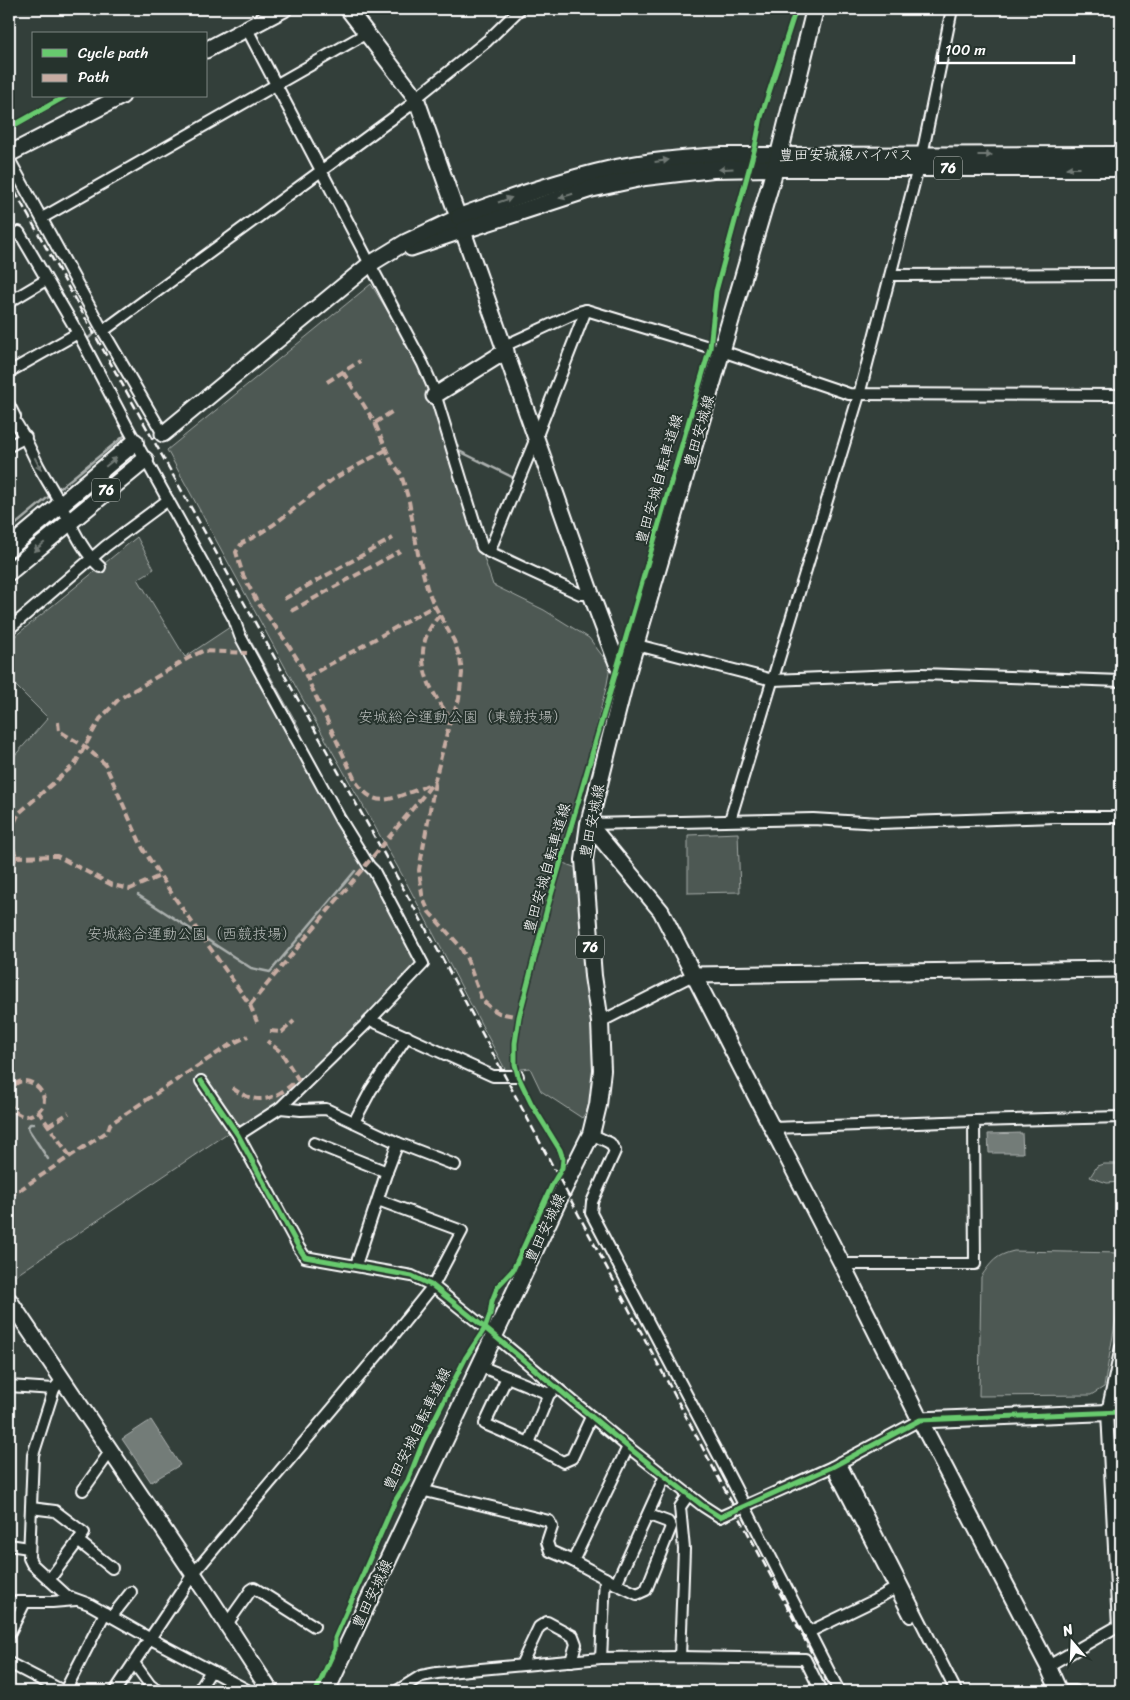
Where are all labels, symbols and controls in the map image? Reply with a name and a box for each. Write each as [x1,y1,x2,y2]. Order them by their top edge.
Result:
legend [32,32,208,98]
scale bar [938,32,1074,64]
text: 100 m [945,37,986,63]
text: Cycle path [78,40,149,66]
text: Path [78,64,109,90]
street label: 豊田安城線バイパス [779,142,913,168]
one-way arrow [977,151,993,159]
road number: 76 [934,156,962,180]
one-way arrow [654,157,670,165]
one-way arrow [1064,164,1080,172]
one-way arrow [718,165,734,173]
one-way arrow [559,192,574,200]
one-way arrow [497,196,512,203]
street label: 豊田安城線 [676,391,722,471]
street label: 豊田安城自転車道線 [628,411,690,547]
one-way arrow [105,456,117,468]
one-way arrow [34,457,42,471]
road number: 76 [92,478,120,502]
one-way arrow [32,542,45,553]
park label: 安城総合運動公園（東競技場） [358,704,568,730]
street label: 豊田安城線 [572,782,612,860]
street label: 豊田安城自転車道線 [516,800,578,936]
park label: 安城総合運動公園（西競技場） [87,921,297,947]
road number: 76 [576,936,604,959]
street label: 豊田安城線 [517,1189,573,1267]
street label: 豊田安城自転車道線 [376,1363,458,1495]
street label: 豊田安城線 [344,1555,400,1633]
text: N [1058,1617,1077,1644]
north arrow [1048,1618,1098,1668]

